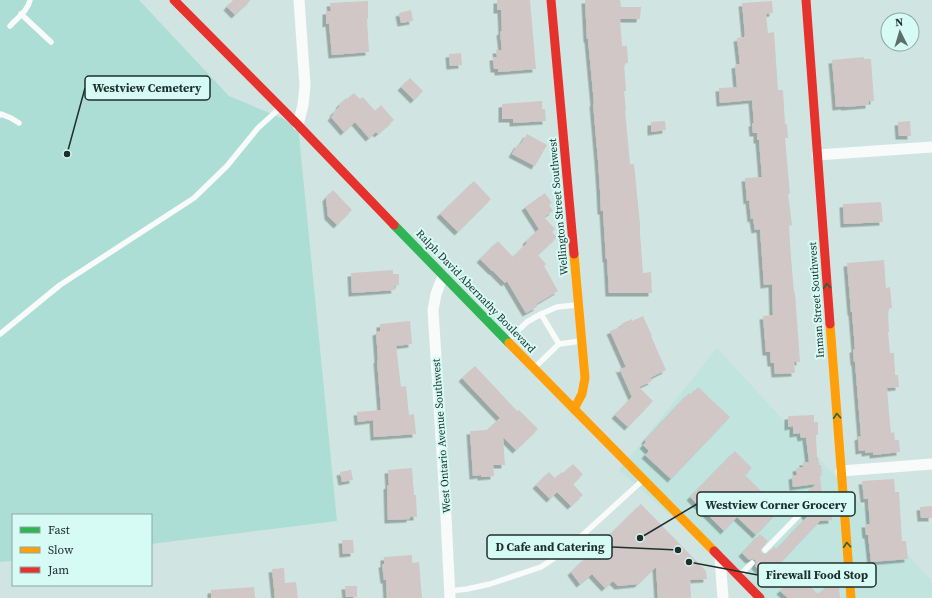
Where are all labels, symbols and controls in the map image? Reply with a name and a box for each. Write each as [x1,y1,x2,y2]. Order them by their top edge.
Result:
north arrow [880,12,920,52]
text: N [895,15,904,30]
callout: Westview Cemetery [85,76,210,100]
text: Westview Cemetery [93,80,202,96]
street label: Wellington Street Southwest [545,137,572,276]
street label: Ralph David Abernathy Boulevard [413,226,539,357]
street label: Inman Street Southwest [805,241,828,359]
one-way arrow [823,283,832,289]
street label: West Ontario Avenue Southwest [429,358,454,514]
one-way arrow [833,413,842,419]
callout: Westview Corner Grocery [697,492,855,516]
text: Westview Corner Grocery [705,497,847,513]
legend [12,514,152,586]
text: Fast [48,522,70,538]
callout: D Cafe and Catering [487,535,612,559]
text: D Cafe and Catering [496,539,605,555]
text: Slow [48,542,74,558]
one-way arrow [843,542,852,548]
text: Jam [47,562,69,578]
callout: Firewall Food Stop [758,563,876,587]
text: Firewall Food Stop [766,567,868,583]

